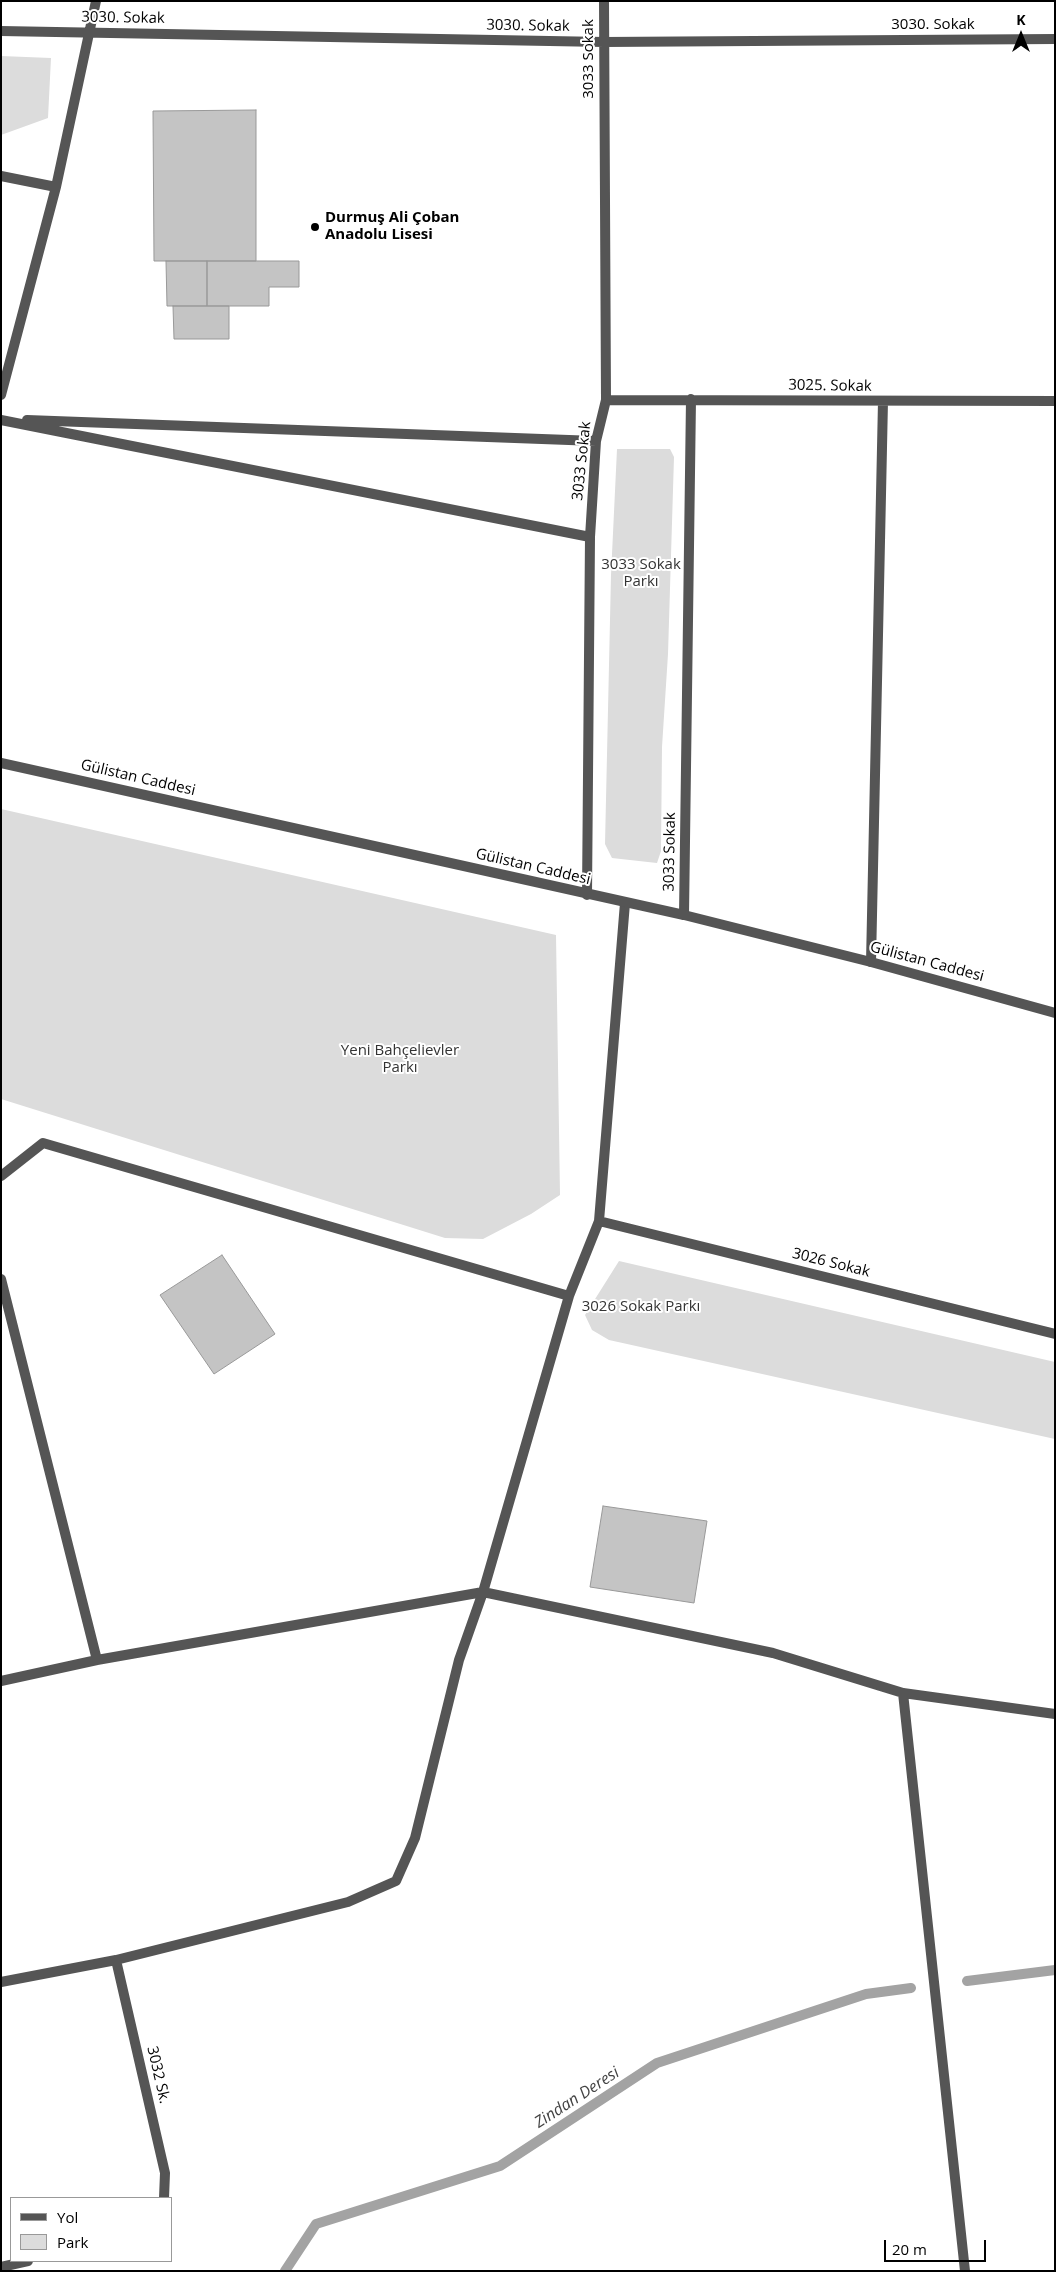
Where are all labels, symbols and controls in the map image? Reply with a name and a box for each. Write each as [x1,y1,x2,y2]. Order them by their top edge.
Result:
street label: 3030. Sokak [81,8,165,28]
north arrow [996,10,1046,60]
text: K [1016,10,1026,29]
street label: 3030. Sokak [486,16,570,36]
street label: 3030. Sokak [891,16,975,34]
street label: 3033 Sokak [580,19,598,99]
place label: Durmuş Ali Çoban Anadolu Lisesi [325,209,459,244]
marker: Durmuş Ali Çoban Anadolu Lisesi [309,221,321,233]
street label: 3025. Sokak [788,376,872,396]
street label: 3033 Sokak [569,421,595,501]
park label: 3033 Sokak Parkı [601,556,681,591]
street label: Gülistan Caddesi [79,756,197,800]
street label: 3033 Sokak [660,812,680,892]
street label: Gülistan Caddesi [474,845,592,889]
street label: Gülistan Caddesi [868,938,986,986]
park label: Yeni Bahçelievler Parkı [341,1042,459,1077]
street label: 3026 Sokak [790,1245,872,1281]
park label: 3026 Sokak Parkı [582,1298,700,1316]
street label: 3032 Sk. [143,2045,173,2105]
water label: Zindan Deresi [531,2063,623,2133]
legend [10,2197,172,2262]
text: Yol [57,2207,78,2227]
scale bar [886,2230,988,2262]
text: Park [57,2232,88,2252]
text: 20 m [892,2239,927,2259]

